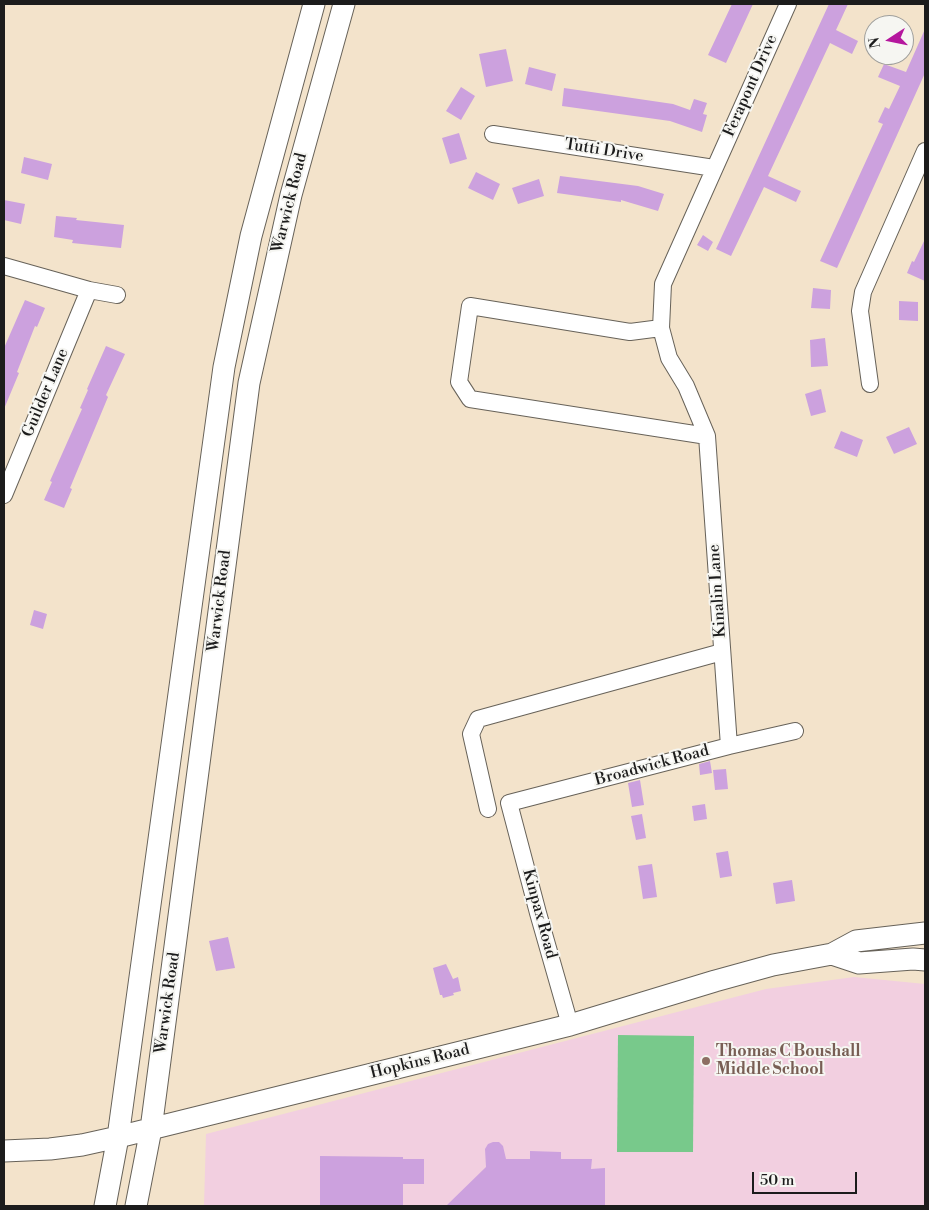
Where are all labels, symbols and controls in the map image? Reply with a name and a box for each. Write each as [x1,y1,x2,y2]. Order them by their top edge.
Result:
north arrow [864,15,914,65]
street label: Ferapont Drive [720,32,782,140]
text: N [865,36,885,50]
street label: Tutti Drive [563,135,645,167]
street label: Warwick Road [268,151,312,255]
street label: Guilder Lane [19,346,73,440]
street label: Kinalin Lane [705,544,731,638]
street label: Warwick Road [204,549,236,653]
street label: Broadwick Road [593,742,711,790]
street label: Kinpax Road [518,867,560,961]
street label: Warwick Road [151,951,185,1055]
street label: Hopkins Road [368,1040,472,1084]
place label: Thomas C Boushall Middle School [716,1042,860,1080]
marker: Thomas C Boushall Middle School [700,1055,712,1067]
scale bar [754,1162,859,1194]
text: 50 m [760,1171,794,1190]

